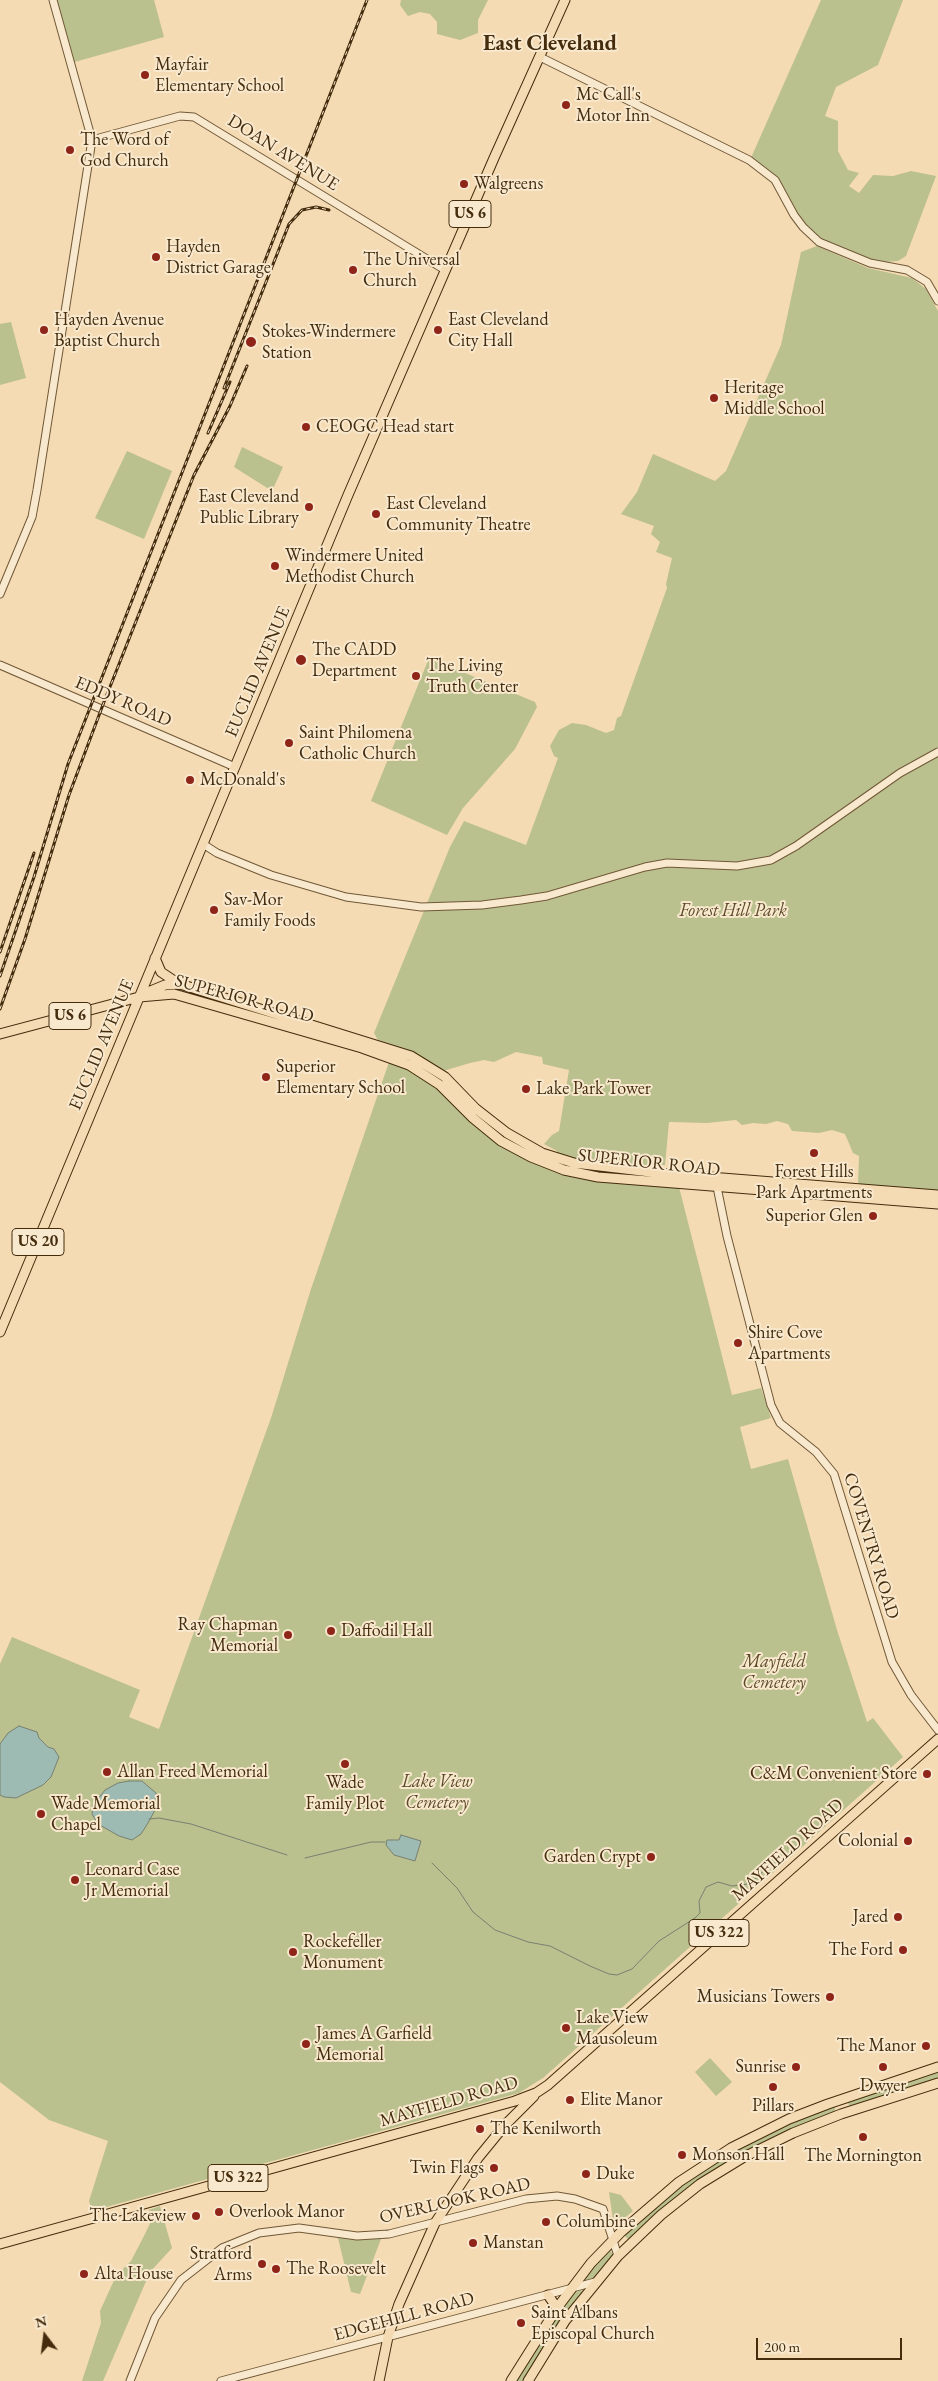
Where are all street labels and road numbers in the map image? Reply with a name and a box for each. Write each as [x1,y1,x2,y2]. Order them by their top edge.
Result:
street label: DOAN AVENUE [223,110,343,196]
road number: US 6 [449,200,491,228]
street label: EUCLID AVENUE [221,603,295,741]
street label: EDDY ROAD [71,672,175,732]
street label: SUPERIOR ROAD [172,970,316,1028]
street label: EUCLID AVENUE [65,976,139,1114]
road number: US 6 [49,1002,91,1030]
street label: SUPERIOR ROAD [577,1145,721,1181]
road number: US 20 [12,1228,64,1256]
street label: COVENTRY ROAD [838,1470,904,1622]
street label: MAYFIELD ROAD [728,1794,848,1906]
road number: US 322 [689,1920,749,1946]
street label: MAYFIELD ROAD [377,2072,521,2132]
road number: US 322 [208,2164,268,2192]
street label: OVERLOOK ROAD [378,2173,532,2229]
street label: EDGEHILL ROAD [331,2288,477,2346]

